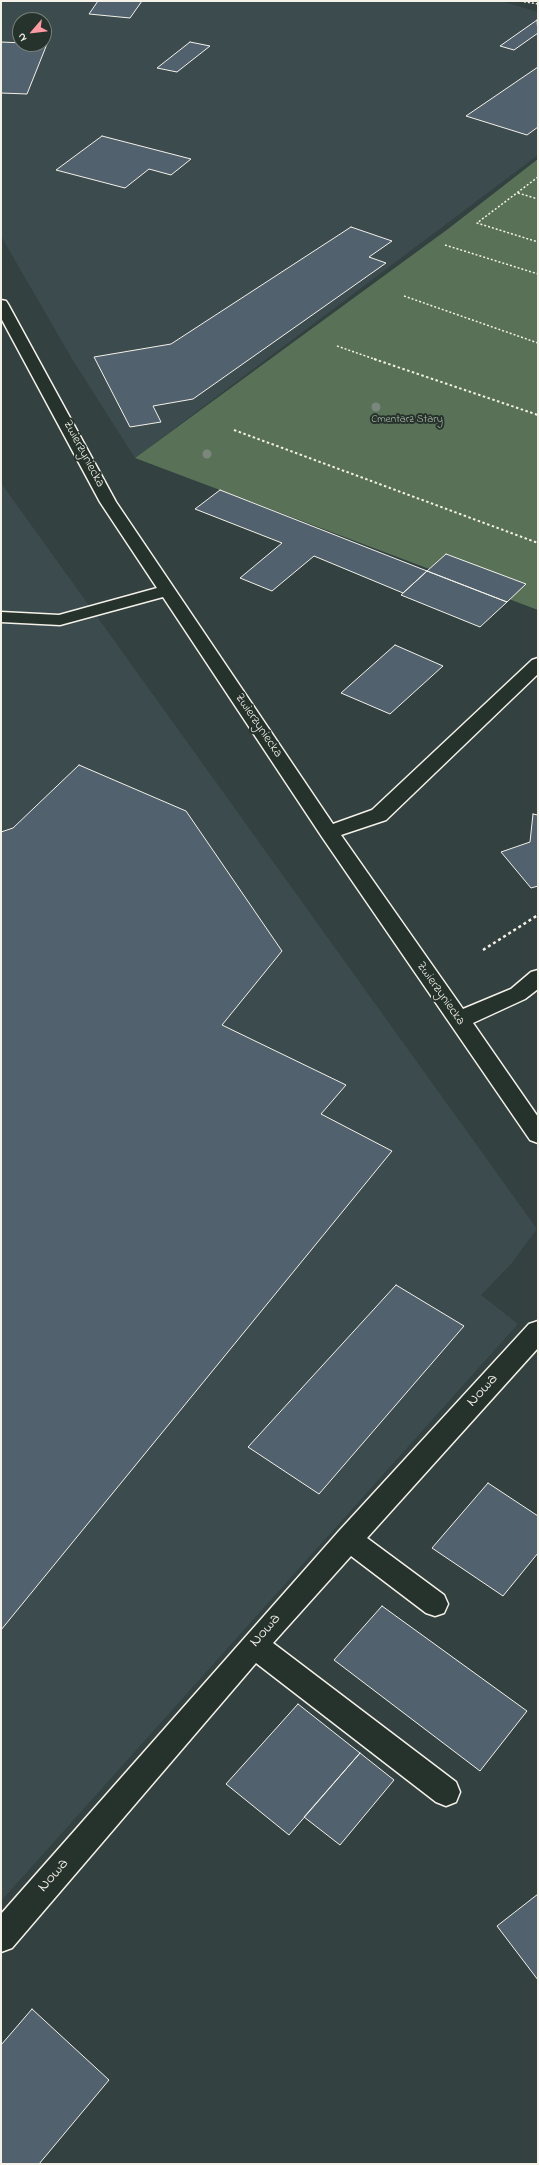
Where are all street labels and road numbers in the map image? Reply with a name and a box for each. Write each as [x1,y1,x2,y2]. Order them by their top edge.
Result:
street label: Zwierzyniecka [59,418,107,490]
street label: Zwierzyniecka [231,691,285,761]
street label: Zwierzyniecka [412,959,468,1029]
street label: Nowa [463,1370,503,1412]
street label: Nowa [246,1610,286,1652]
street label: Nowa [34,1855,74,1897]

